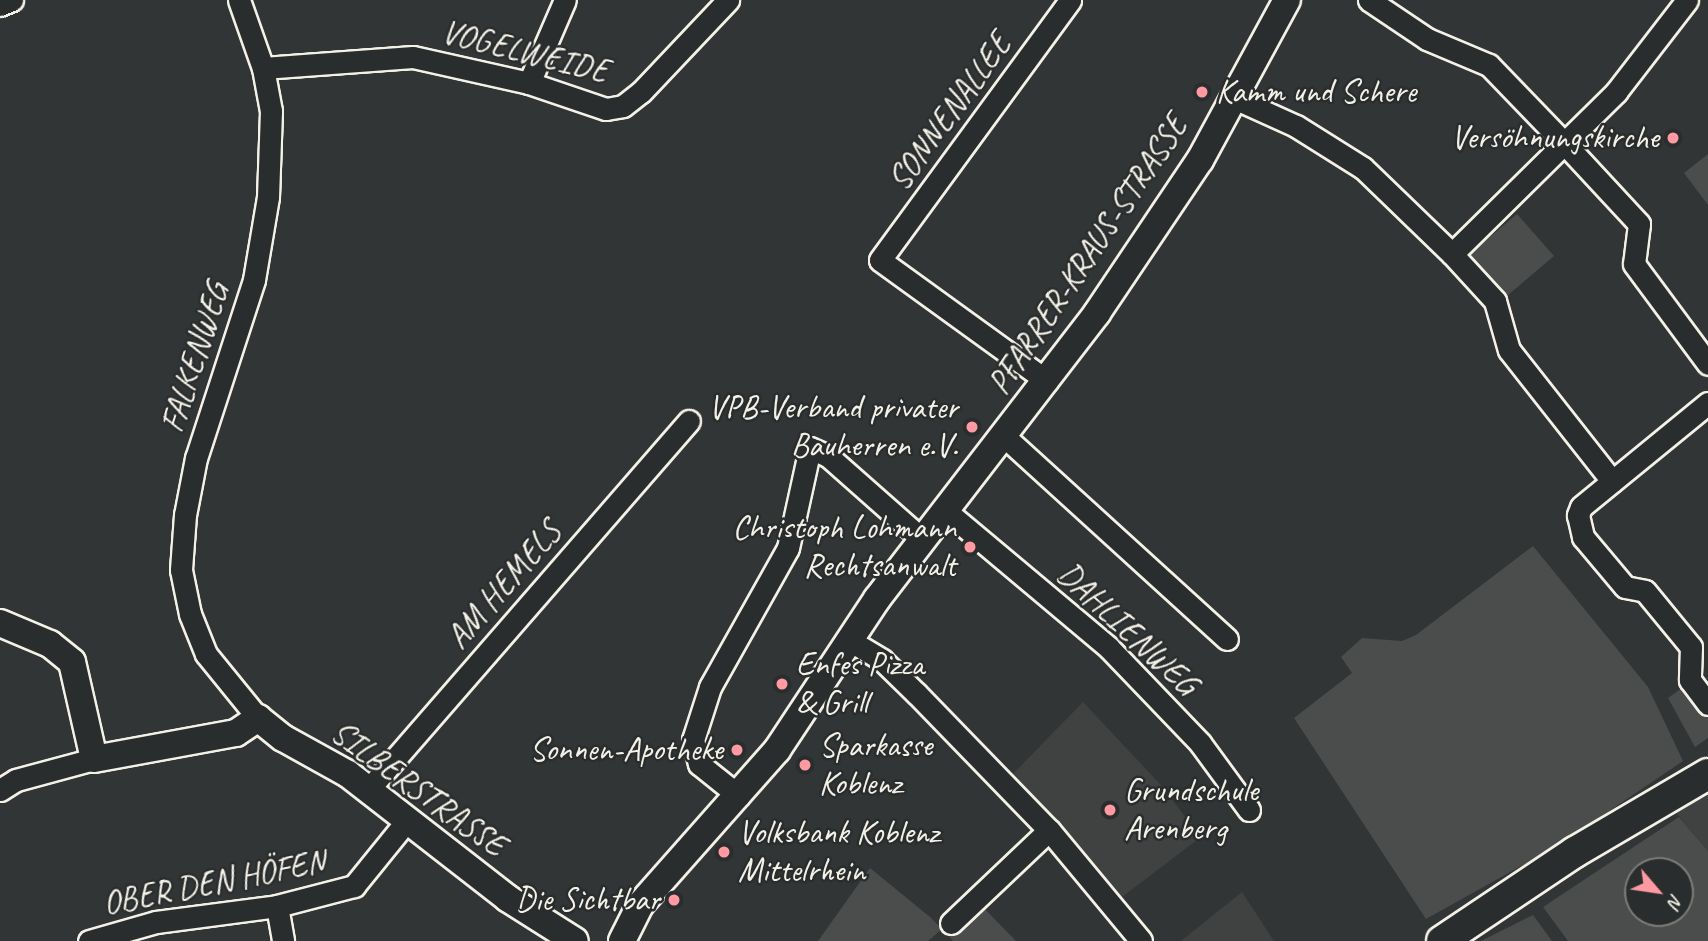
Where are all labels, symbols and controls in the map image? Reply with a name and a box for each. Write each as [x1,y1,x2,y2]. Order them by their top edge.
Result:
street label: VOGELWEIDE [438,12,612,92]
street label: SONNENALLEE [880,26,1020,198]
place label: Kamm und Schere [1216,72,1416,112]
marker: Kamm und Schere [1194,84,1210,100]
street label: PFARRER-KRAUS-STRASSE [980,108,1196,402]
place label: Versöhnungskirche [1451,118,1659,158]
marker: Versöhnungskirche [1665,130,1681,146]
street label: FALKENWEG [152,279,238,437]
place label: VPB-Verband privater Bauherren e.V. [709,388,958,466]
marker: VPB-Verband privater Bauherren e.V. [964,419,980,435]
place label: Christoph Lohmann Rechtsanwalt [734,508,956,586]
street label: AM HEMELS [439,514,569,656]
marker: Christoph Lohmann Rechtsanwalt [962,539,978,555]
street label: DAHLIENWEG [1049,554,1205,704]
place label: Enfes Pizza & Grill [796,645,924,723]
marker: Enfes Pizza & Grill [774,676,790,692]
street label: SILBERSTRASSE [323,713,513,865]
place label: Sparkasse Koblenz [819,726,932,804]
place label: Sonnen-Apotheke [530,730,723,770]
marker: Sonnen-Apotheke [729,742,745,758]
marker: Sparkasse Koblenz [797,757,813,773]
place label: Grundschule Arenberg [1124,771,1258,849]
marker: Grundschule Arenberg [1102,802,1118,818]
place label: Volksbank Koblenz Mittelrhein [738,813,939,891]
street label: OBER DEN HÖFEN [100,842,328,924]
marker: Volksbank Koblenz Mittelrhein [716,844,732,860]
north arrow [1624,857,1694,927]
place label: Die Sichtbar [516,880,660,920]
text: N [1662,890,1689,912]
marker: Die Sichtbar [666,892,682,908]

